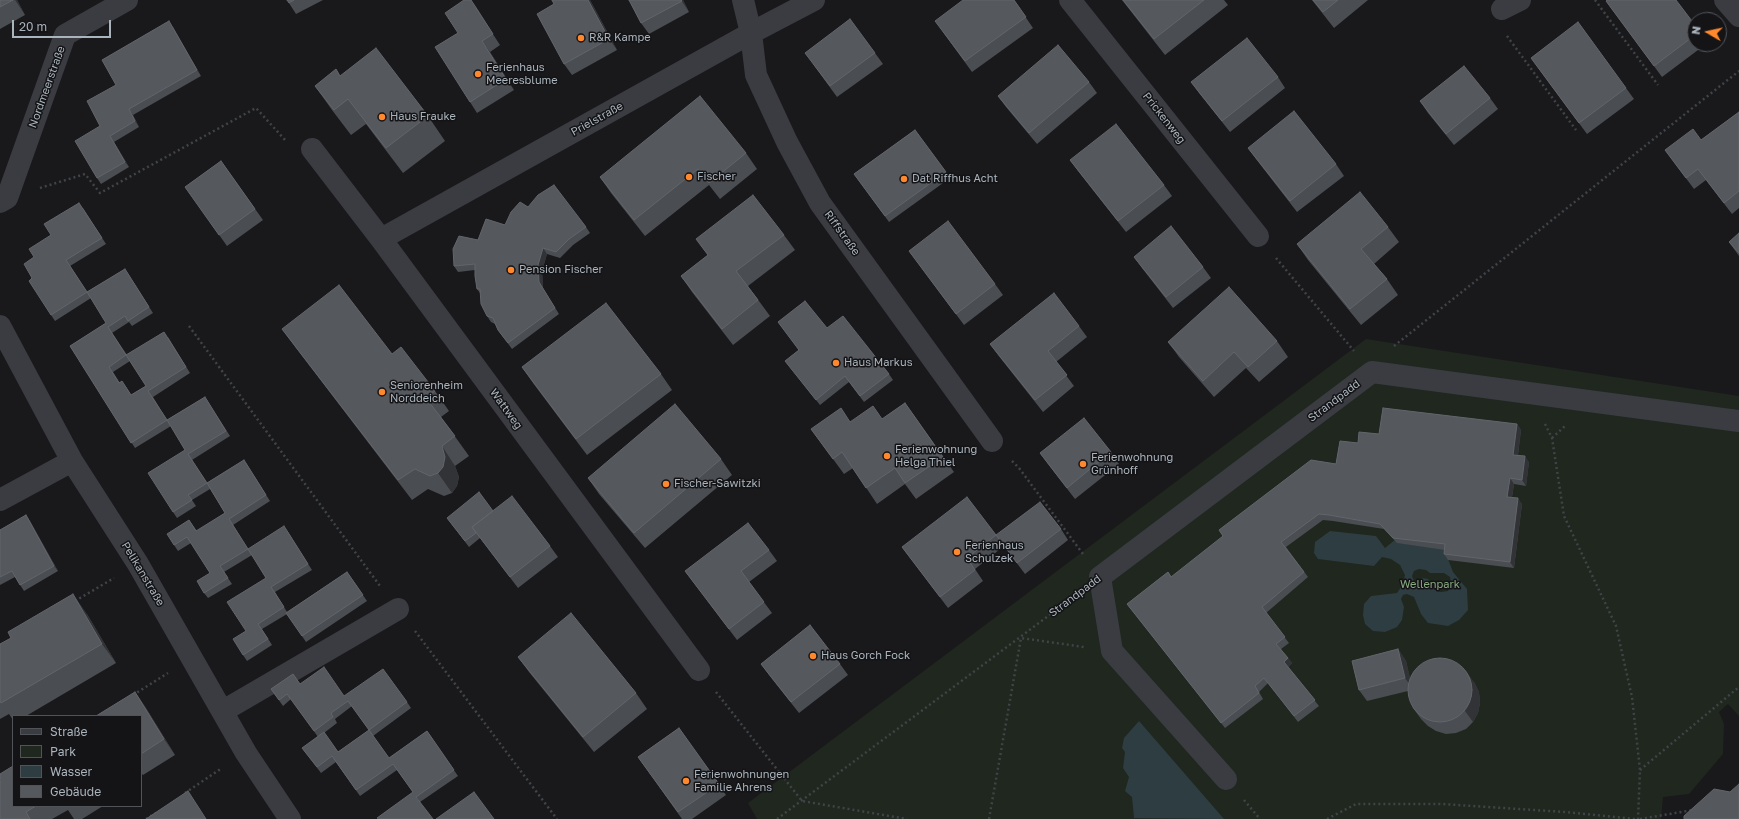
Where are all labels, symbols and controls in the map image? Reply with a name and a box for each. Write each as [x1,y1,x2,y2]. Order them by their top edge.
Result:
scale bar [14,12,113,38]
north arrow [1687,12,1727,52]
text: 20 m [19,19,47,34]
text: N [1689,25,1703,35]
place label: R&R Kampe [589,31,651,45]
marker: R&R Kampe [576,33,586,43]
street label: Nordmeerstraße [26,44,68,130]
place label: Ferienhaus Meeresblume [486,61,558,87]
marker: Ferienhaus Meeresblume [473,69,483,79]
street label: Prickenweg [1140,90,1188,146]
street label: Prielstraße [569,99,625,139]
place label: Haus Frauke [390,110,456,124]
marker: Haus Frauke [377,112,387,122]
place label: Fischer [697,170,736,184]
marker: Fischer [684,172,694,182]
place label: Dat Riffhus Acht [912,172,998,186]
marker: Dat Riffhus Acht [899,174,909,184]
street label: Riffstraße [821,208,863,258]
place label: Pension Fischer [519,263,603,277]
marker: Pension Fischer [506,265,516,275]
place label: Haus Markus [844,356,912,370]
marker: Haus Markus [831,358,841,368]
street label: Strandpadd [1305,377,1363,425]
place label: Seniorenheim Norddeich [390,379,463,405]
street label: Wattweg [487,386,525,432]
marker: Seniorenheim Norddeich [377,387,387,397]
place label: Ferienwohnung Helga Thiel [895,443,977,469]
marker: Ferienwohnung Helga Thiel [882,451,892,461]
place label: Ferienwohnung Grünhoff [1091,451,1173,477]
marker: Ferienwohnung Grünhoff [1078,459,1088,469]
place label: Fischer-Sawitzki [674,477,761,491]
marker: Fischer-Sawitzki [661,479,671,489]
place label: Ferienhaus Schulzek [965,539,1024,565]
street label: Pelikanstraße [119,540,167,608]
marker: Ferienhaus Schulzek [952,547,962,557]
street label: Strandpadd [1046,572,1104,620]
park label: Wellenpark [1400,578,1460,592]
place label: Haus Gorch Fock [821,649,910,663]
marker: Haus Gorch Fock [808,651,818,661]
legend [12,715,142,807]
text: Straße [50,724,88,739]
text: Park [50,744,76,759]
text: Wasser [50,764,92,779]
place label: Ferienwohnungen Familie Ahrens [694,768,789,794]
marker: Ferienwohnungen Familie Ahrens [681,776,691,786]
text: Gebäude [50,784,101,799]

